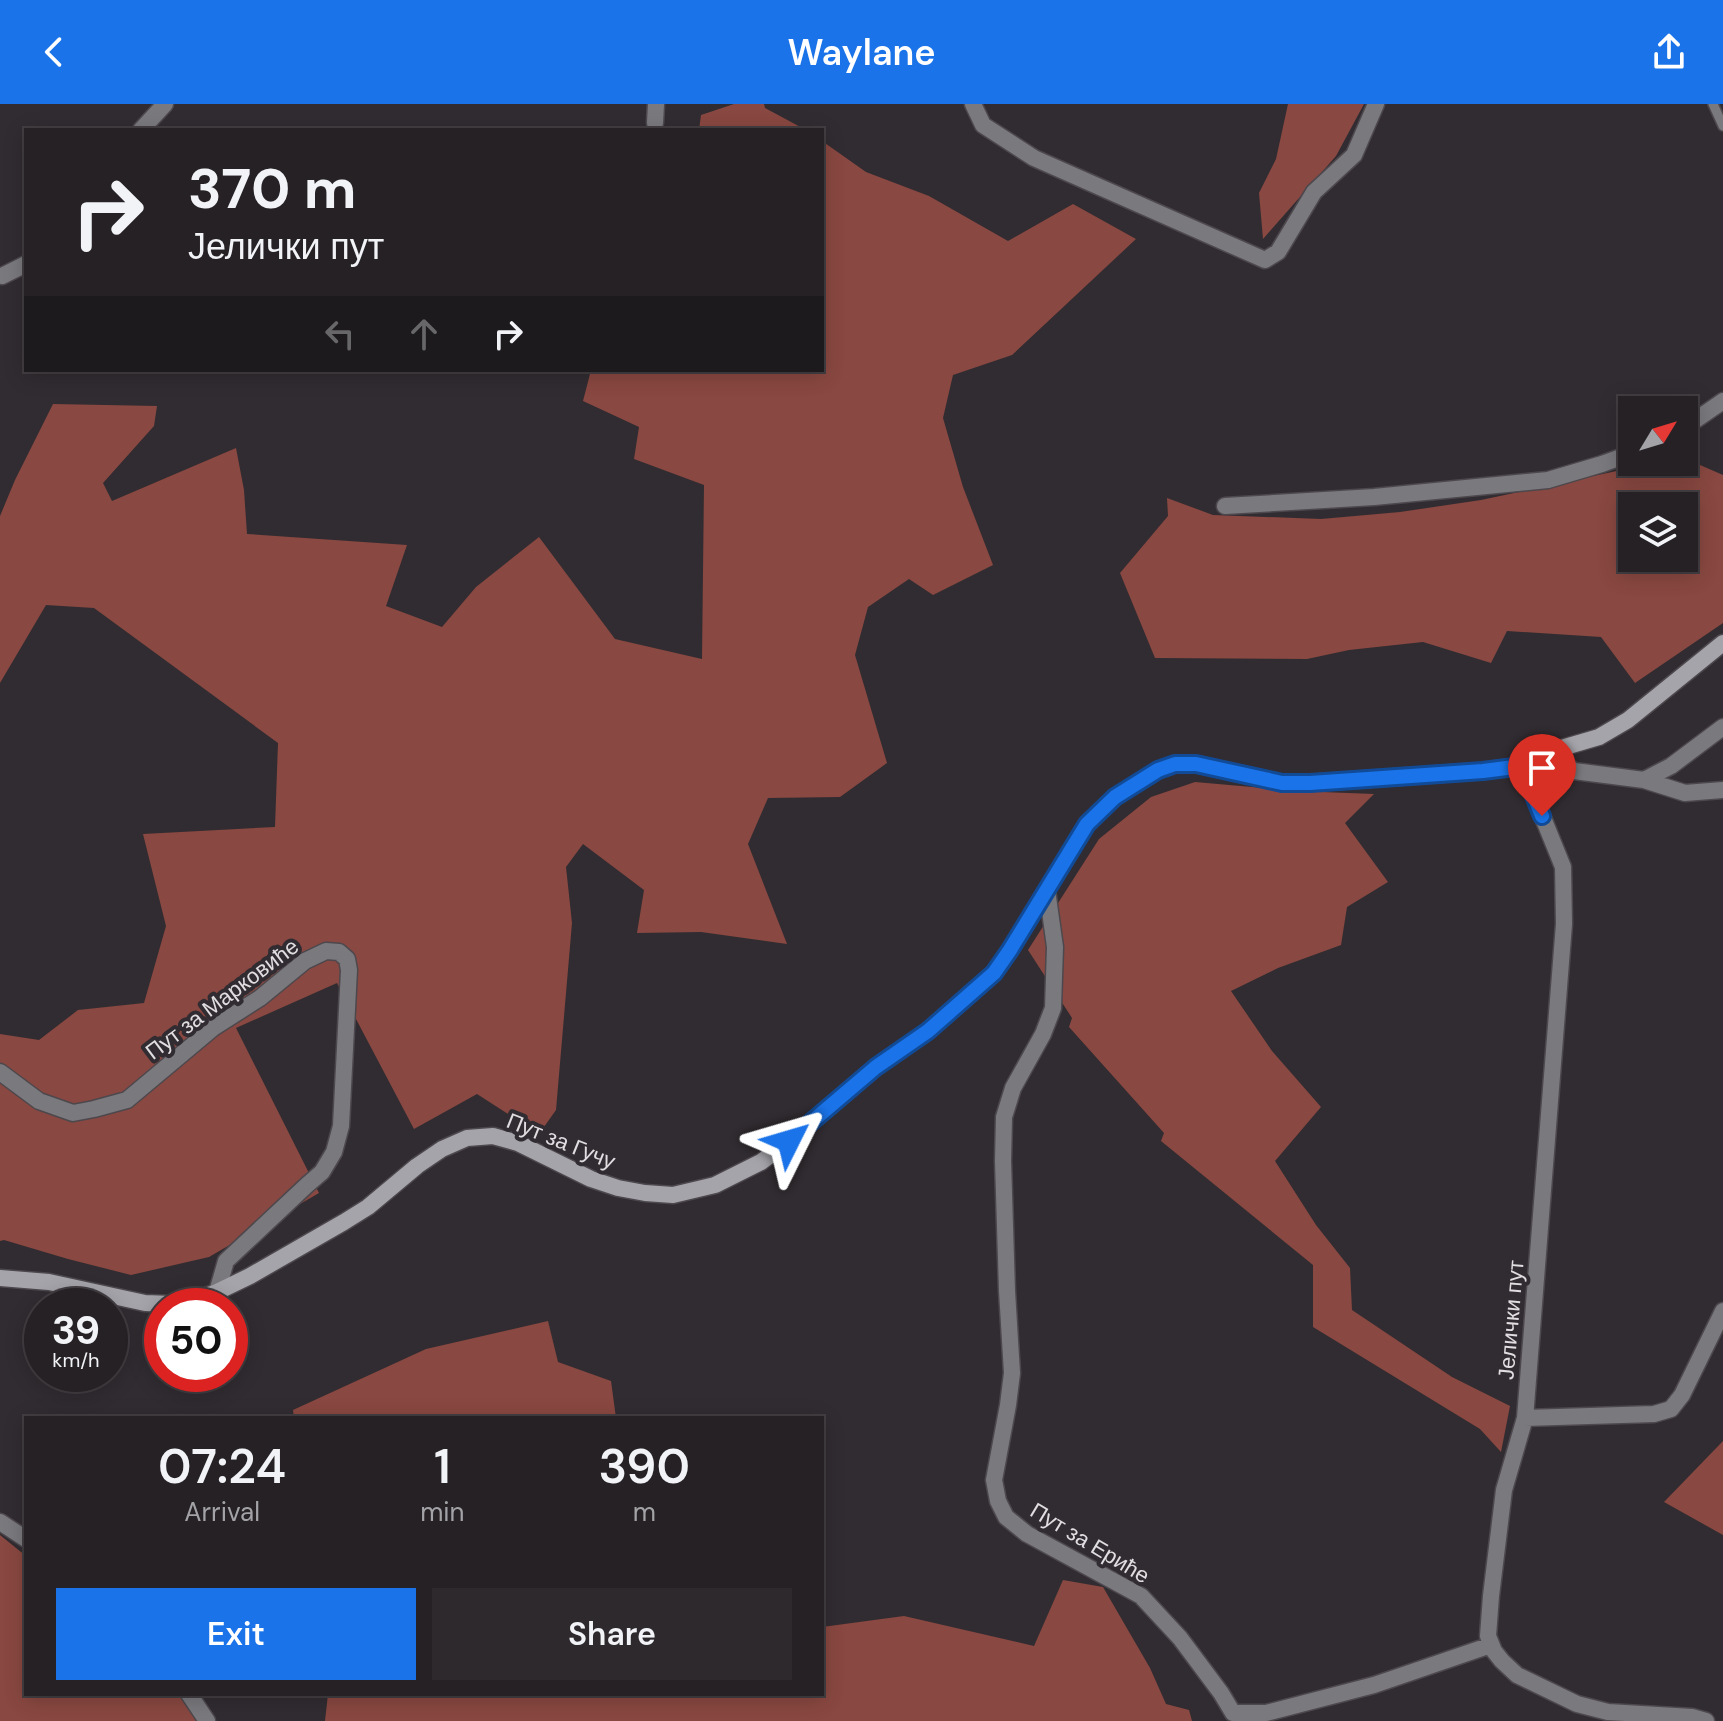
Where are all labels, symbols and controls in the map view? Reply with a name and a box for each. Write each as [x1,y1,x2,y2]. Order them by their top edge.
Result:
text: Waylane [787,29,936,76]
icon: back [32,30,76,74]
icon: share [1647,30,1691,74]
text: 370 m [188,152,356,225]
icon: right [56,160,160,264]
text: Јелички пут [188,223,384,270]
icon: left [318,312,362,356]
icon: ahead [402,312,446,356]
icon: right [486,312,530,356]
north arrow [1618,396,1698,476]
map controls [1618,396,1698,572]
button: layers [1618,492,1698,572]
pin [1508,734,1576,816]
icon: arrive [1520,746,1564,790]
street label: Пут за Марковиће [140,932,304,1066]
position arrow [747,1099,831,1183]
street label: Пут за Гучу [502,1106,620,1176]
street label: Јелички пут [1491,1259,1531,1381]
speed limit sign: 50 [144,1288,248,1392]
text: 39 [52,1304,100,1356]
text: km/h [52,1347,100,1373]
text: 07:24 [158,1435,286,1498]
text: 1 [434,1435,451,1498]
text: 390 [599,1435,690,1498]
text: Arrival [184,1495,260,1529]
text: min [420,1495,465,1529]
text: m [633,1495,656,1529]
street label: Пут за Ериће [1025,1496,1155,1590]
button: Exit [56,1588,416,1680]
button: Share [432,1588,792,1680]

